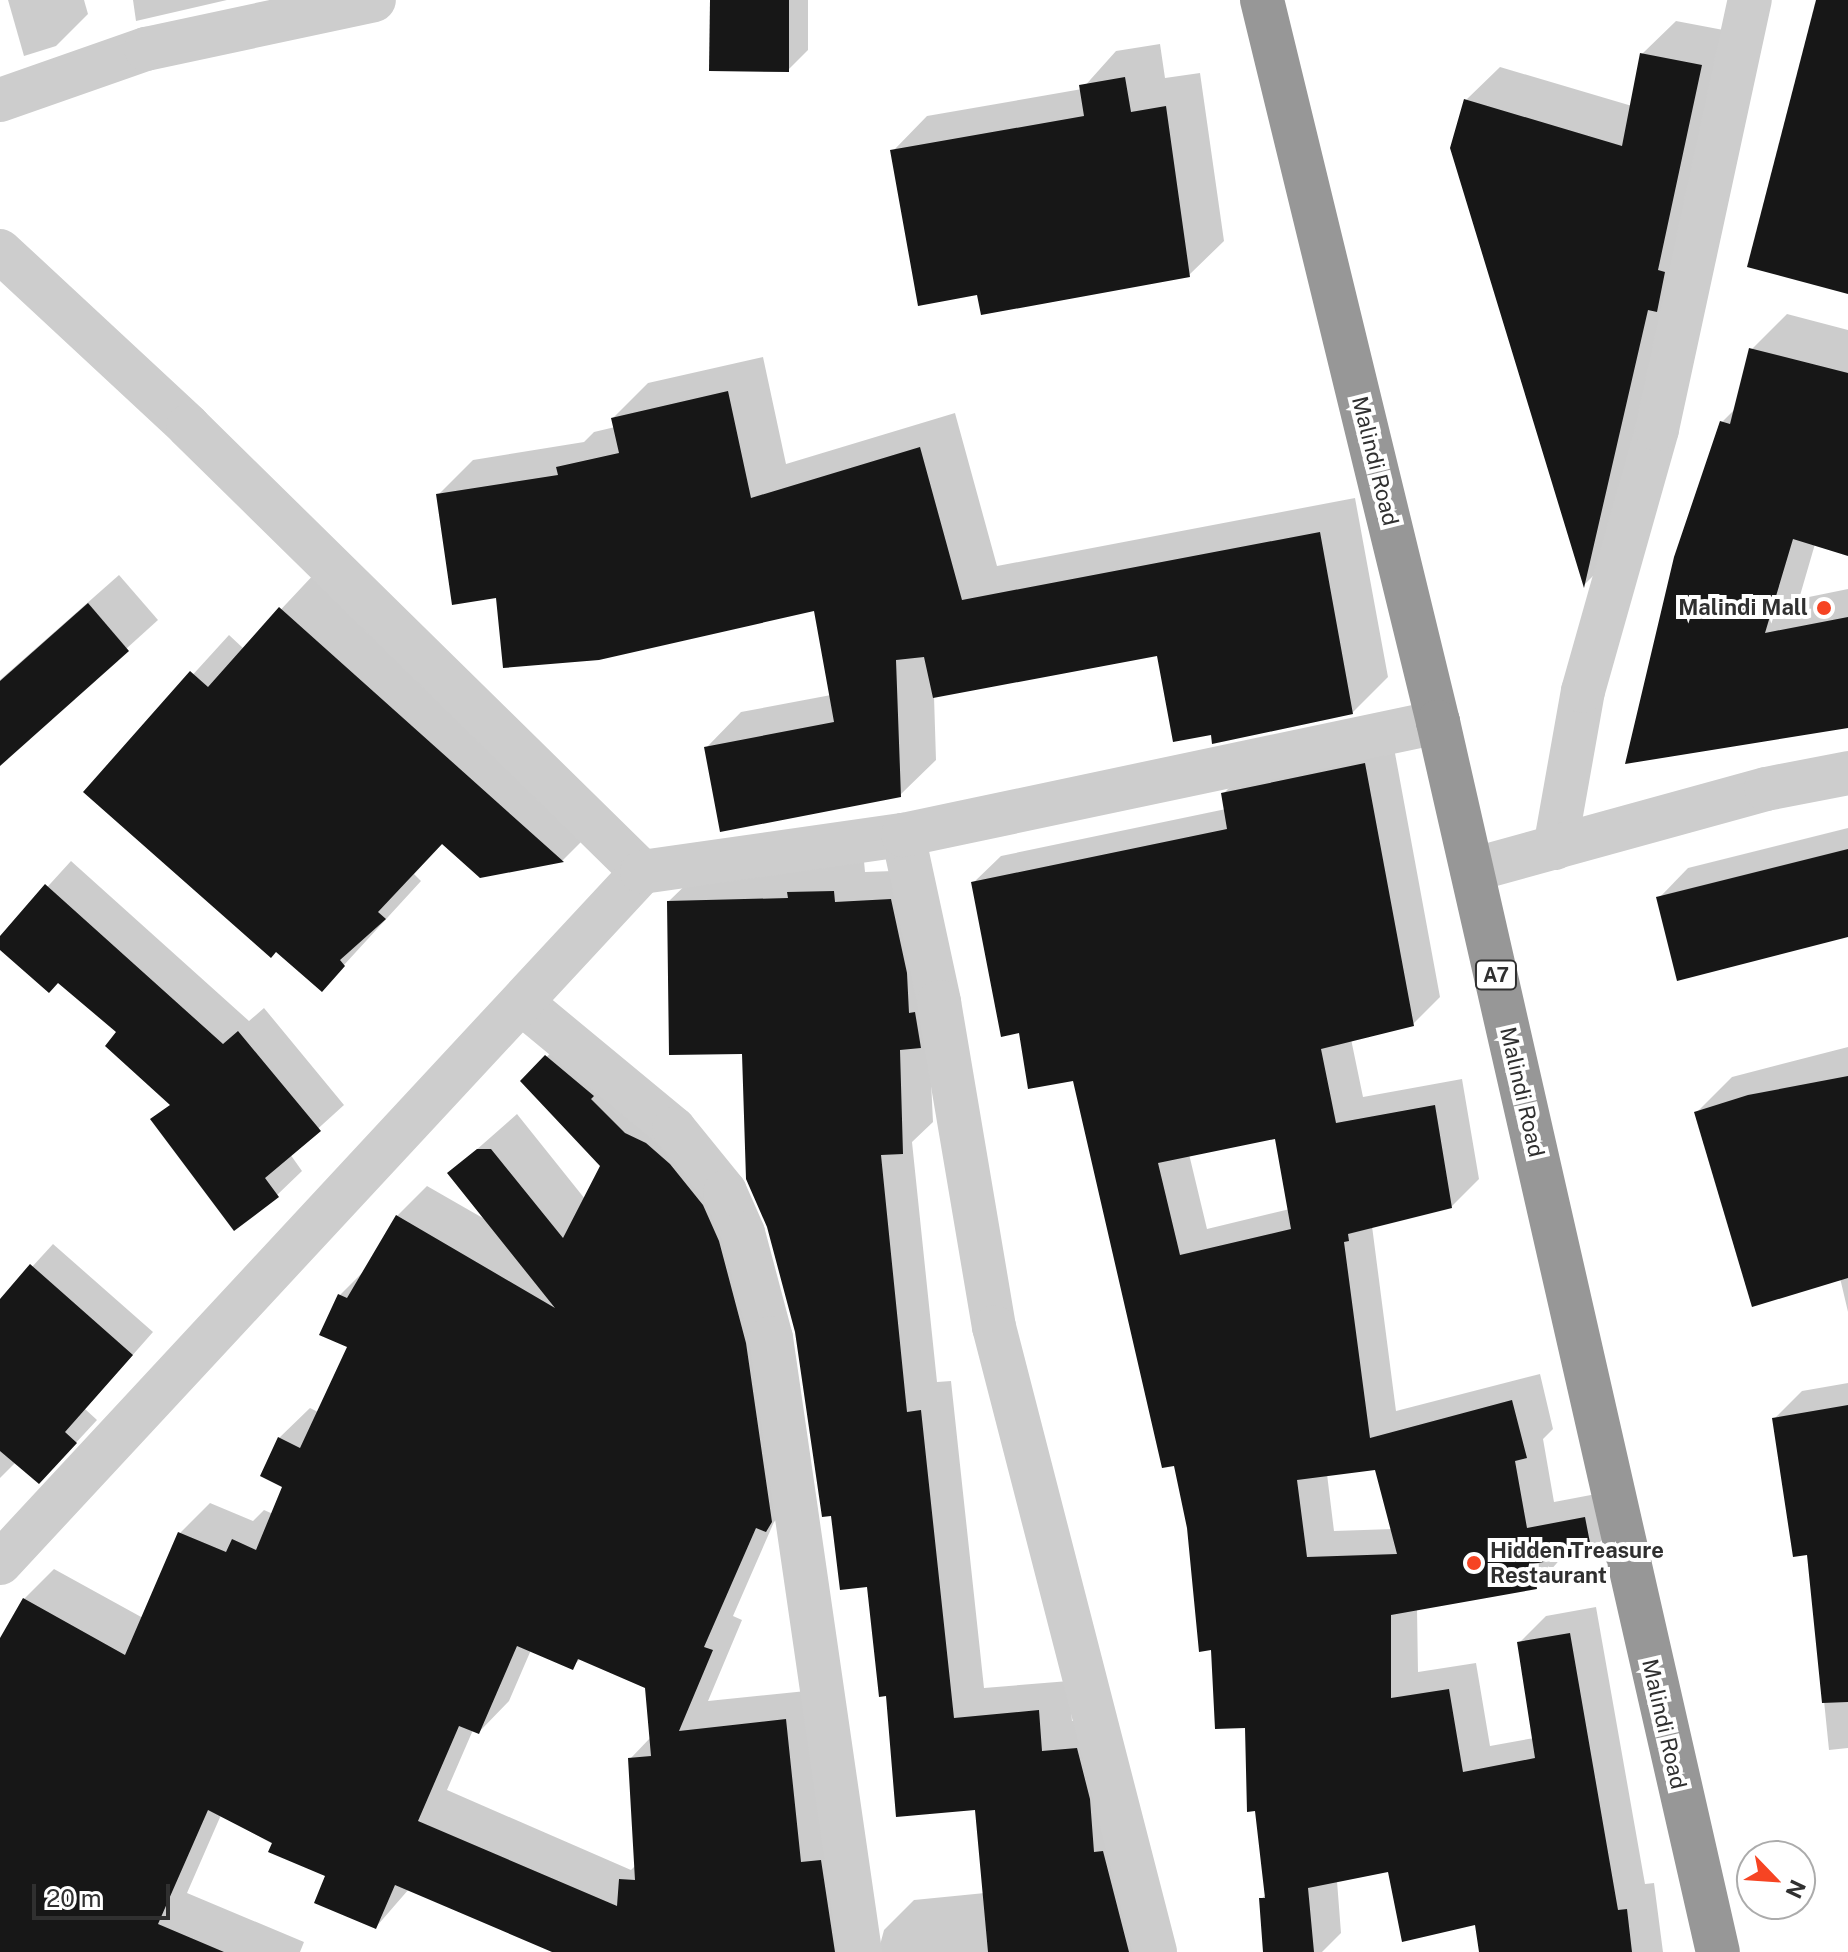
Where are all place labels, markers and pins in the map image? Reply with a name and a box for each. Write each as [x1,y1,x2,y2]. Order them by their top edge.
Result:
place label: Malindi Mall [1678,595,1808,621]
marker: Malindi Mall [1815,599,1833,617]
place label: Hidden Treasure Restaurant [1490,1537,1664,1588]
marker: Hidden Treasure Restaurant [1465,1554,1483,1572]

